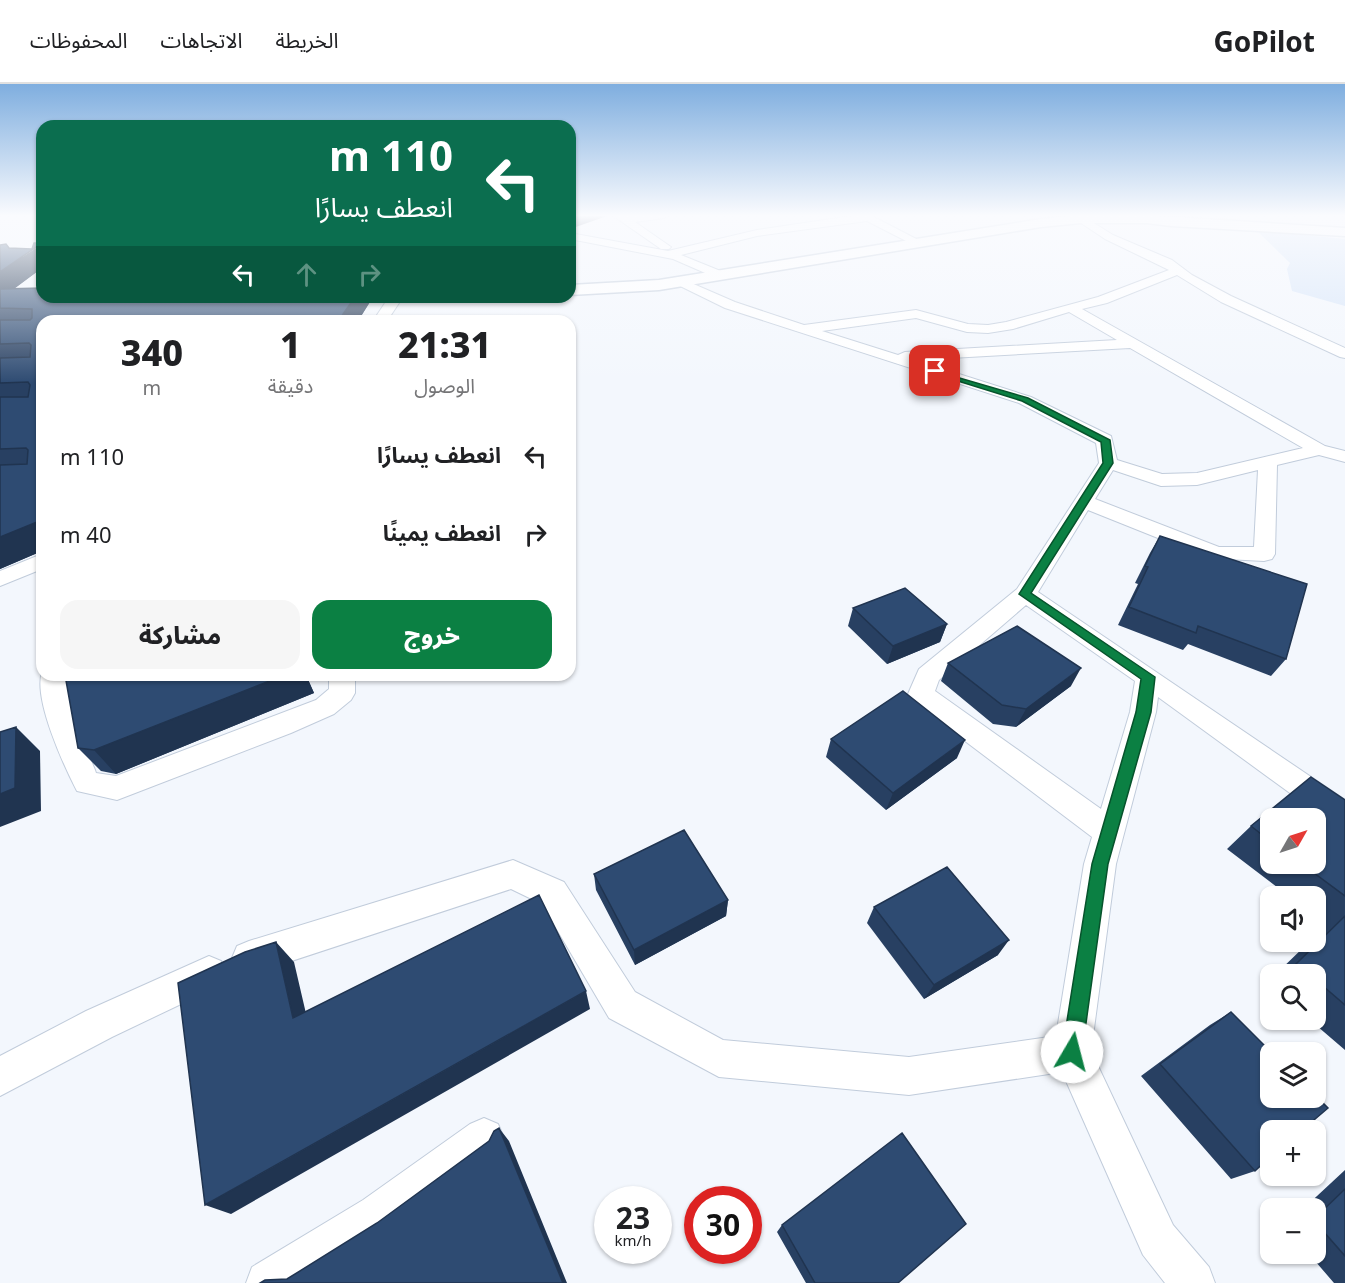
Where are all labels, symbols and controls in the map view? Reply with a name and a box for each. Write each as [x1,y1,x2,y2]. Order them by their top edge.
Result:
text: GoPilot [1213,22,1315,60]
text: المحفوظات [30,26,127,54]
text: الاتجاهات [160,26,242,54]
text: الخريطة [275,26,338,54]
text: 110 m [329,126,453,183]
icon: left [474,144,552,222]
text: انعطف يسارًا [315,188,453,225]
icon: left [227,258,260,291]
icon: ahead [290,258,323,291]
icon: right [353,258,386,291]
text: 1 [280,320,301,369]
text: 21:31 [398,320,491,369]
text: 340 [121,328,183,377]
pin [909,345,960,396]
icon: arrive [918,354,951,387]
text: دقيقة [268,372,313,399]
text: الوصول [414,372,475,399]
text: m [142,374,161,401]
text: انعطف يسارًا [377,439,501,469]
icon: left [519,440,552,473]
text: 110 m [60,441,124,471]
text: انعطف يمينًا [383,517,501,547]
icon: right [519,518,552,551]
text: 40 m [60,519,111,549]
button: مشاركة [60,600,300,669]
button: خروج [312,600,552,669]
north arrow [1260,808,1326,874]
map controls [1260,808,1326,1264]
button: sound [1260,886,1326,952]
button: search [1260,964,1326,1030]
position arrow [1040,1020,1104,1084]
button: layers [1260,1042,1326,1108]
button: + [1260,1120,1326,1186]
speed limit sign: 30 [684,1186,762,1264]
text: 23 [616,1197,650,1238]
button: − [1260,1198,1326,1264]
text: km/h [615,1230,651,1250]

